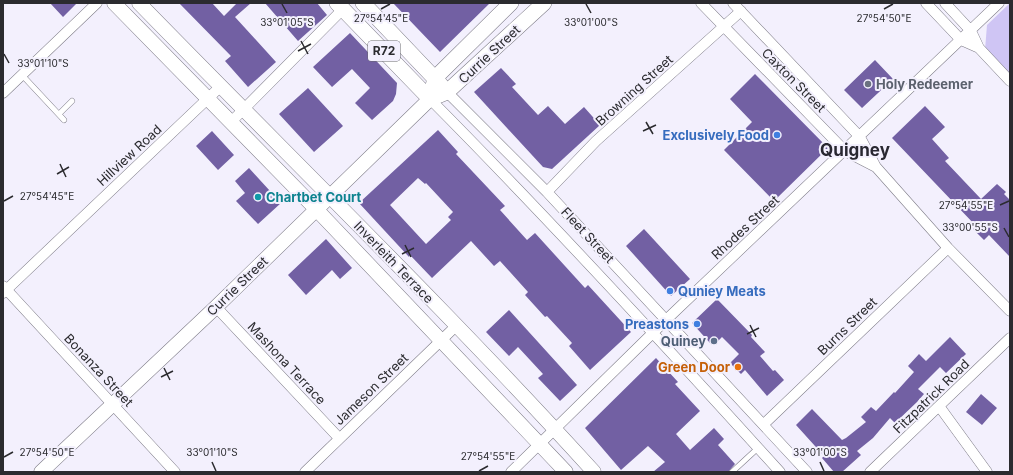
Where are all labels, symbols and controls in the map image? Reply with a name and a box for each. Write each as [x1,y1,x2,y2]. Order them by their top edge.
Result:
text: 27°54'45"E [354,12,408,24]
text: 27°54'50"E [857,12,911,24]
text: 33°01'05"S [260,16,314,28]
text: 33°01'00"S [564,16,618,28]
street label: Currie Street [455,21,523,87]
road number: R72 [368,41,400,61]
street label: Caxton Street [759,45,829,115]
street label: Browning Street [592,51,676,129]
text: 33°01'10"S [17,57,69,69]
place label: Holy Redeemer [876,76,974,92]
marker: Holy Redeemer [863,79,873,89]
street label: Hillview Road [93,121,165,189]
place label: Exclusively Food [662,127,769,143]
marker: Exclusively Food [772,130,782,140]
district label: Quigney [820,140,890,160]
place label: Chartbet Court [266,189,362,205]
text: 27°54'45"E [20,190,74,202]
marker: Chartbet Court [253,192,263,202]
street label: Rhodes Street [708,192,782,262]
text: 27°54'55"E [939,199,993,211]
street label: Fleet Street [558,204,618,266]
street label: Inverleith Terrace [351,218,437,306]
text: 33°00'55"S [942,221,998,233]
street label: Currie Street [203,253,271,319]
place label: Quniey Meats [678,283,766,299]
marker: Quniey Meats [665,286,675,296]
street label: Burns Street [814,294,880,358]
place label: Preastons [625,316,689,332]
street label: Mashona Terrace [245,318,329,408]
marker: Preastons [692,319,702,329]
street label: Bonanza Street [61,330,137,410]
place label: Quiney [661,333,706,349]
marker: Quiney [709,336,719,346]
street label: Jameson Street [331,350,411,428]
street label: Fitzpatrick Road [890,356,972,436]
place label: Green Door [658,359,731,375]
marker: Green Door [733,362,743,372]
text: 27°54'50"E [20,446,74,458]
text: 33°01'10"S [186,446,238,458]
text: 33°01'00"S [793,446,847,458]
text: 27°54'55"E [461,450,515,462]

